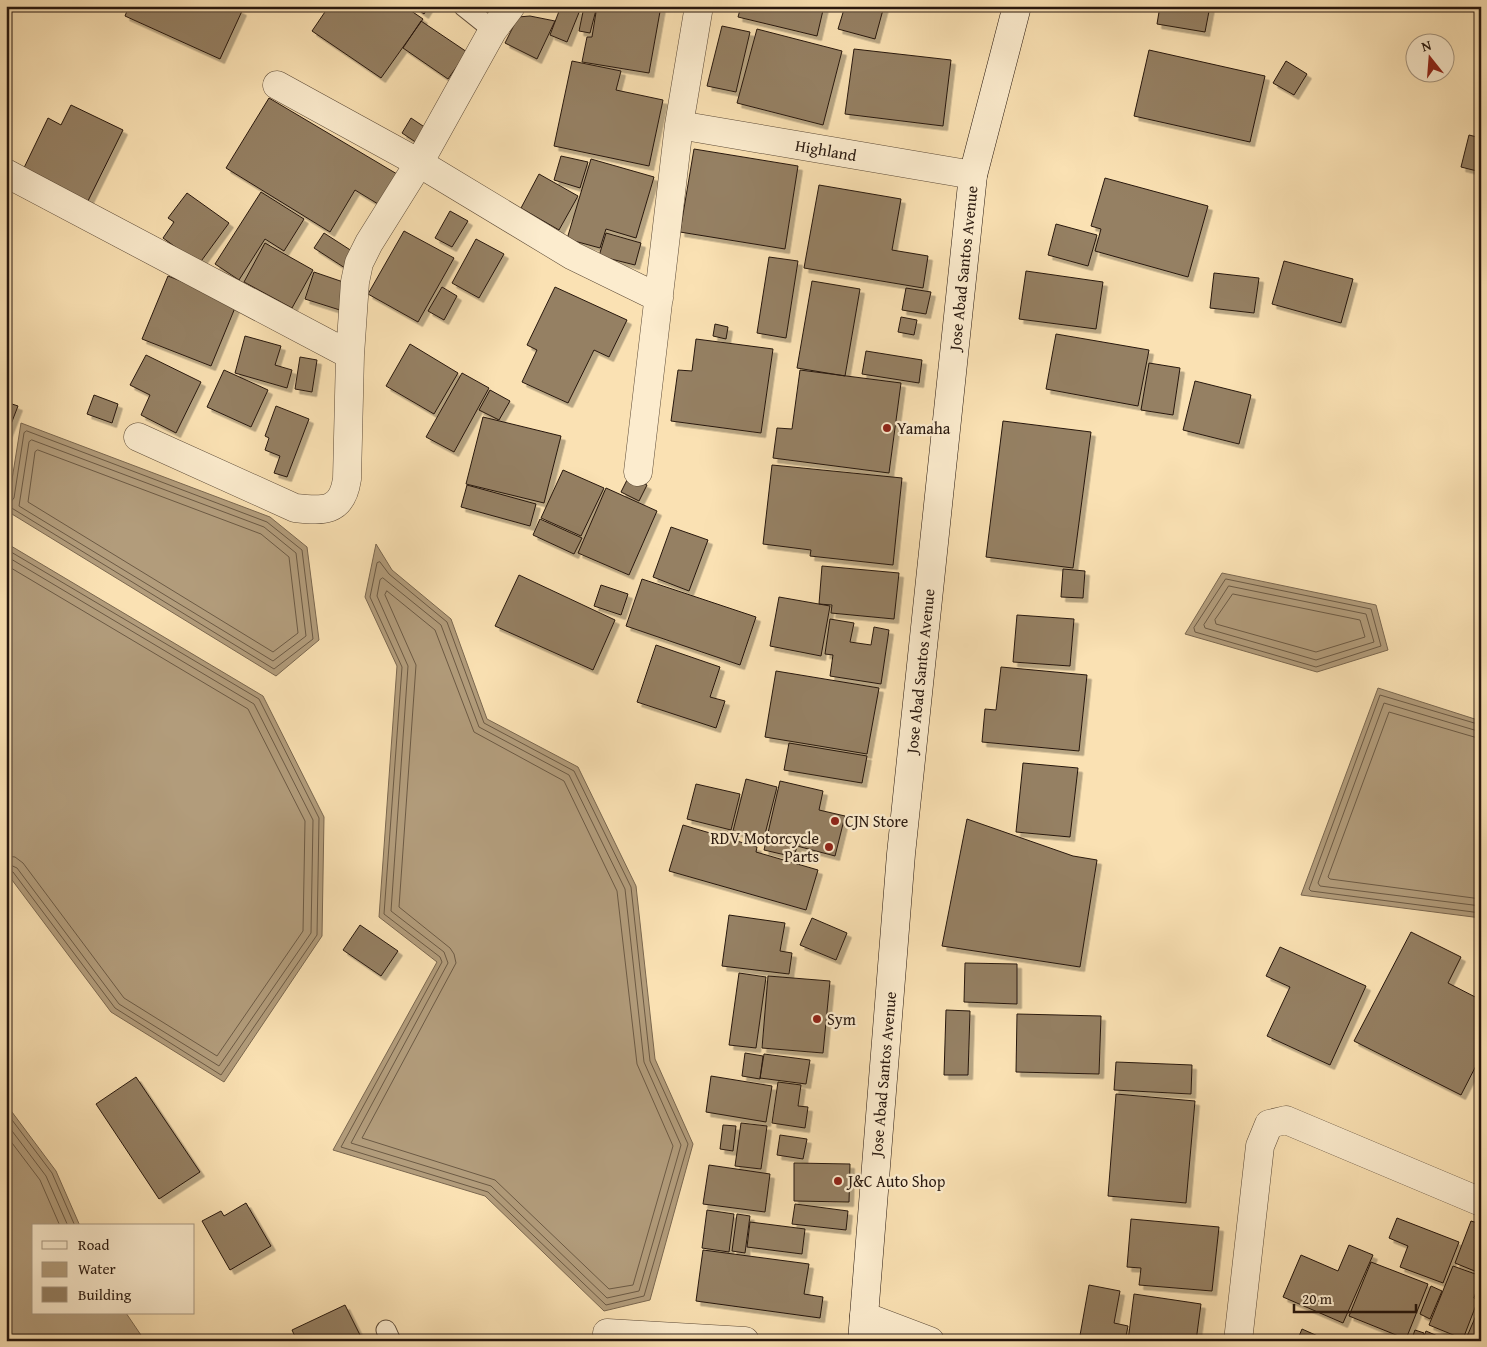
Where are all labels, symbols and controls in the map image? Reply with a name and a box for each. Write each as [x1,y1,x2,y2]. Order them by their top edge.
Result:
north arrow [1404,32,1454,82]
text: N [1419,34,1434,56]
street label: Highland [794,133,859,167]
street label: Jose Abad Santos Avenue [942,184,984,353]
place label: Yamaha [897,416,951,440]
marker: Yamaha [881,422,893,434]
street label: Jose Abad Santos Avenue [899,587,941,756]
place label: CJN Store [845,809,908,833]
marker: CJN Store [829,815,841,827]
place label: RDV Motorcycle Parts [710,826,819,868]
marker: RDV Motorcycle Parts [823,841,835,853]
street label: Jose Abad Santos Avenue [864,991,902,1159]
place label: Sym [827,1007,856,1031]
marker: Sym [811,1013,823,1025]
place label: J&C Auto Shop [846,1169,946,1193]
marker: J&C Auto Shop [832,1175,844,1187]
legend [32,1224,195,1314]
text: Road [78,1234,109,1255]
text: Water [78,1258,116,1279]
scale bar [1294,1282,1417,1314]
text: Building [78,1284,132,1305]
text: 20 m [1302,1288,1333,1309]

